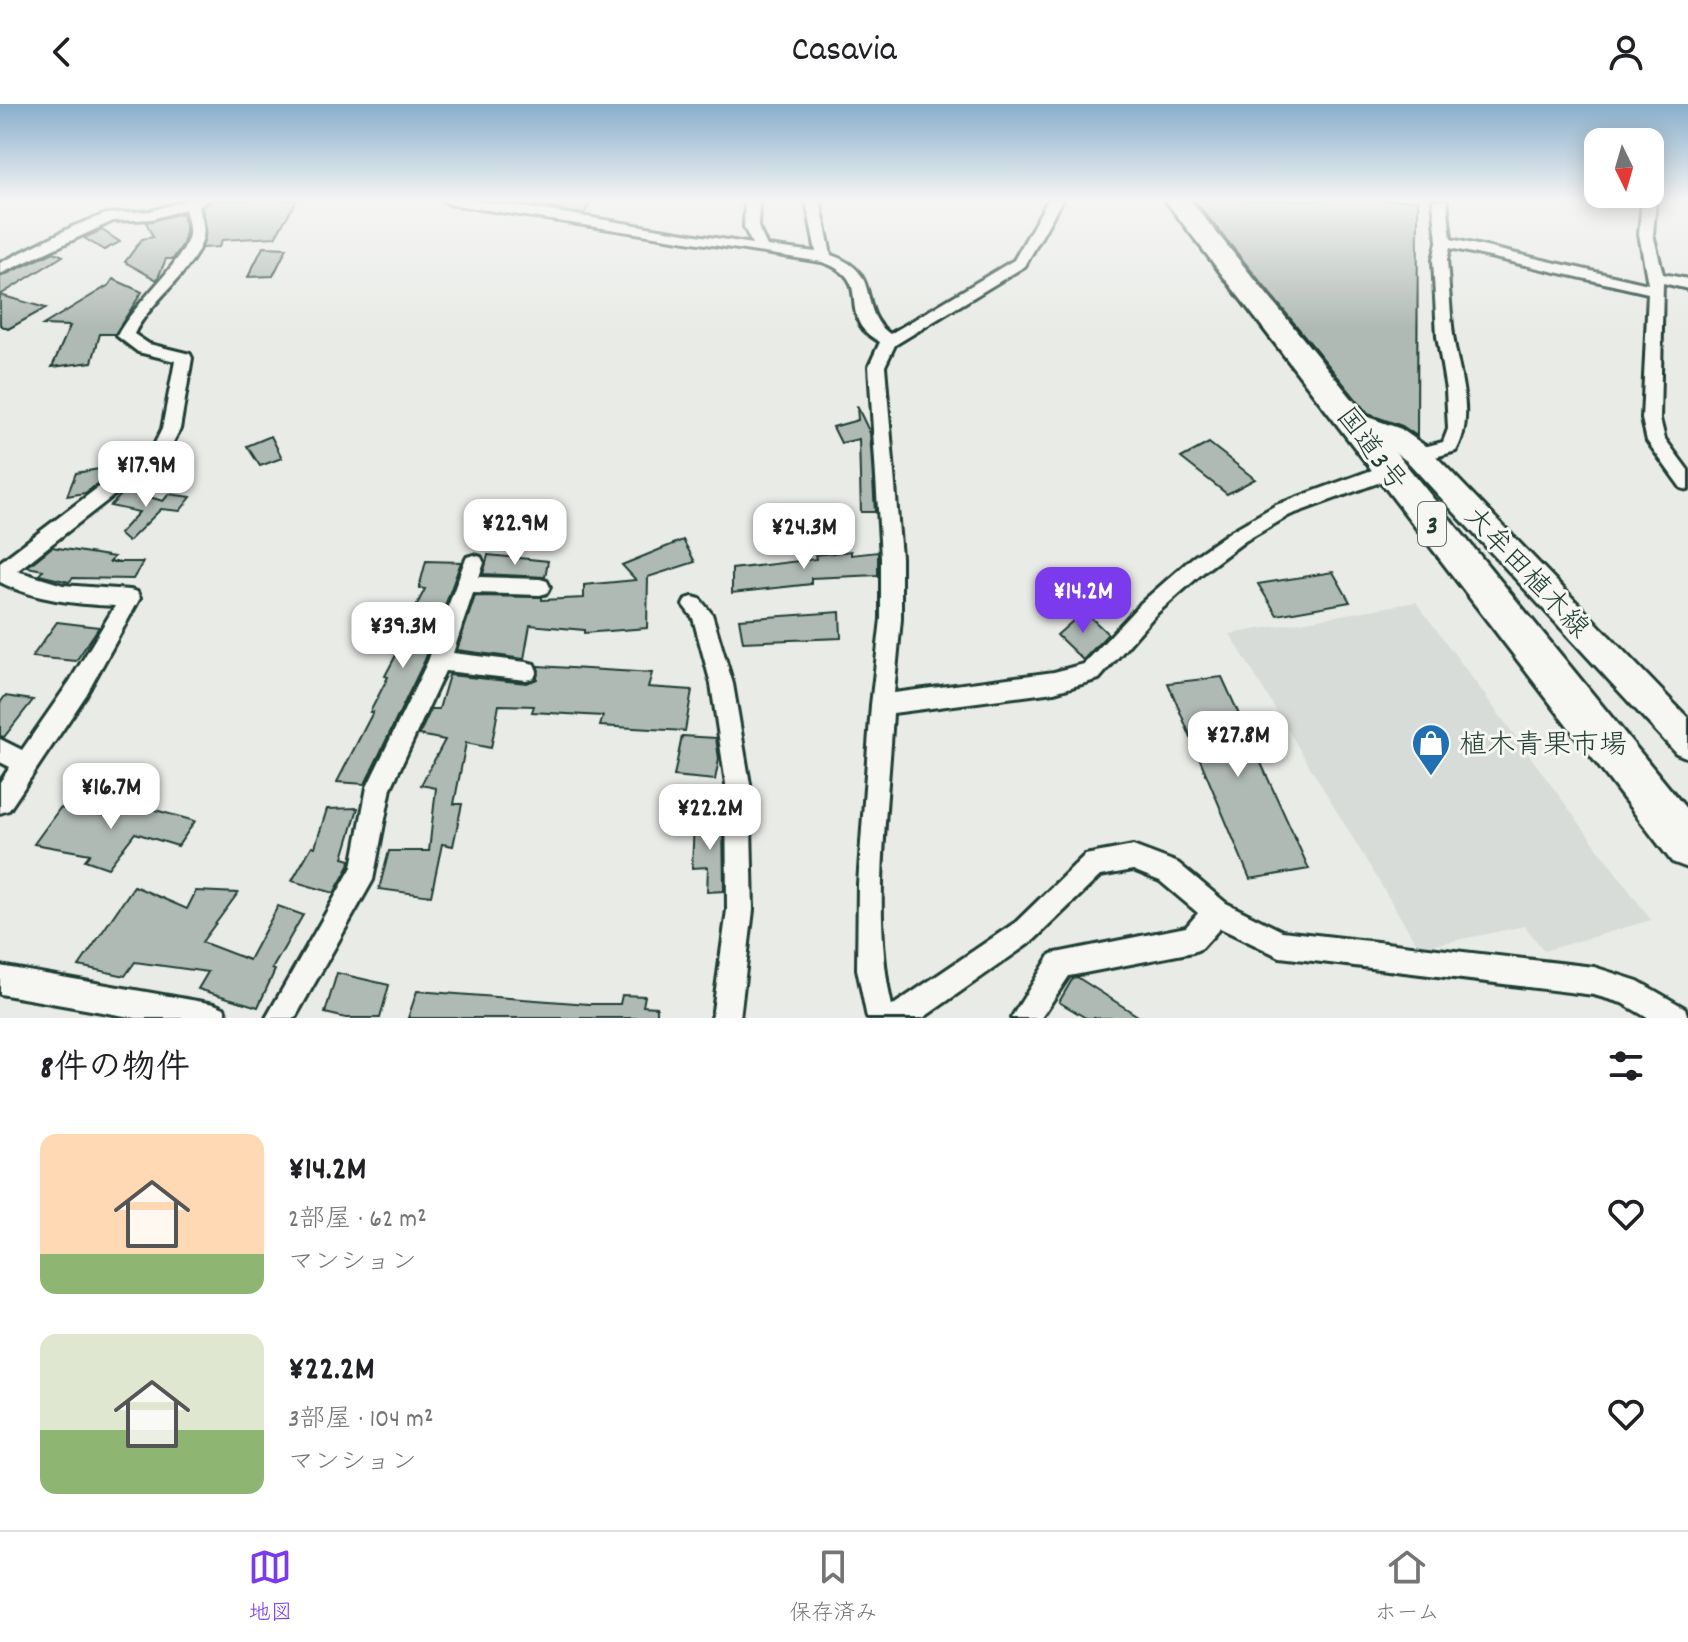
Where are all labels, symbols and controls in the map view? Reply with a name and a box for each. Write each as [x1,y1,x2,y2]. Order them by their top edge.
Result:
text: Casavia [791,26,897,78]
icon: back [40,30,84,74]
icon: person [1604,30,1648,74]
north arrow [1584,128,1664,208]
map controls [1584,128,1664,208]
street label: 国道3号 [1324,400,1414,502]
pin: ¥17.9M [81,441,211,509]
text: ¥17.9M [116,448,176,485]
pin: ¥22.9M [450,499,580,567]
street label: 大牟田植木線 [1452,499,1596,649]
road number: 3 [1418,502,1446,546]
pin: ¥24.3M [739,503,869,571]
text: ¥22.9M [482,506,548,543]
text: ¥24.3M [771,510,837,547]
pin: ¥14.2M [1018,567,1148,635]
text: ¥14.2M [1053,574,1113,611]
pin: ¥39.3M [338,602,468,670]
text: ¥39.3M [369,609,437,646]
pin: ¥27.8M [1173,711,1303,779]
text: ¥27.8M [1206,718,1270,755]
shop icon: 植木青果市場 [1410,722,1452,777]
place label: 植木青果市場 [1459,728,1627,768]
pin: ¥16.7M [46,763,176,831]
text: ¥16.7M [81,770,141,807]
pin: ¥22.2M [645,784,775,852]
text: ¥22.2M [677,791,743,828]
icon: filters [1604,1044,1648,1088]
text: 8件の物件 [40,1046,190,1095]
text: ¥14.2M [288,1147,366,1196]
icon: home [104,1166,200,1262]
icon: heart [1604,1192,1648,1236]
text: 2部屋 · 62 m² [288,1202,427,1239]
text: マンション [288,1245,417,1282]
text: ¥22.2M [288,1347,375,1396]
icon: home [104,1366,200,1462]
icon: heart [1604,1392,1648,1436]
text: 3部屋 · 104 m² [288,1402,433,1439]
text: マンション [288,1445,417,1482]
tab: 地図 [248,1545,292,1630]
tab: 保存済み [789,1545,877,1630]
tab: ホーム [1374,1545,1440,1630]

